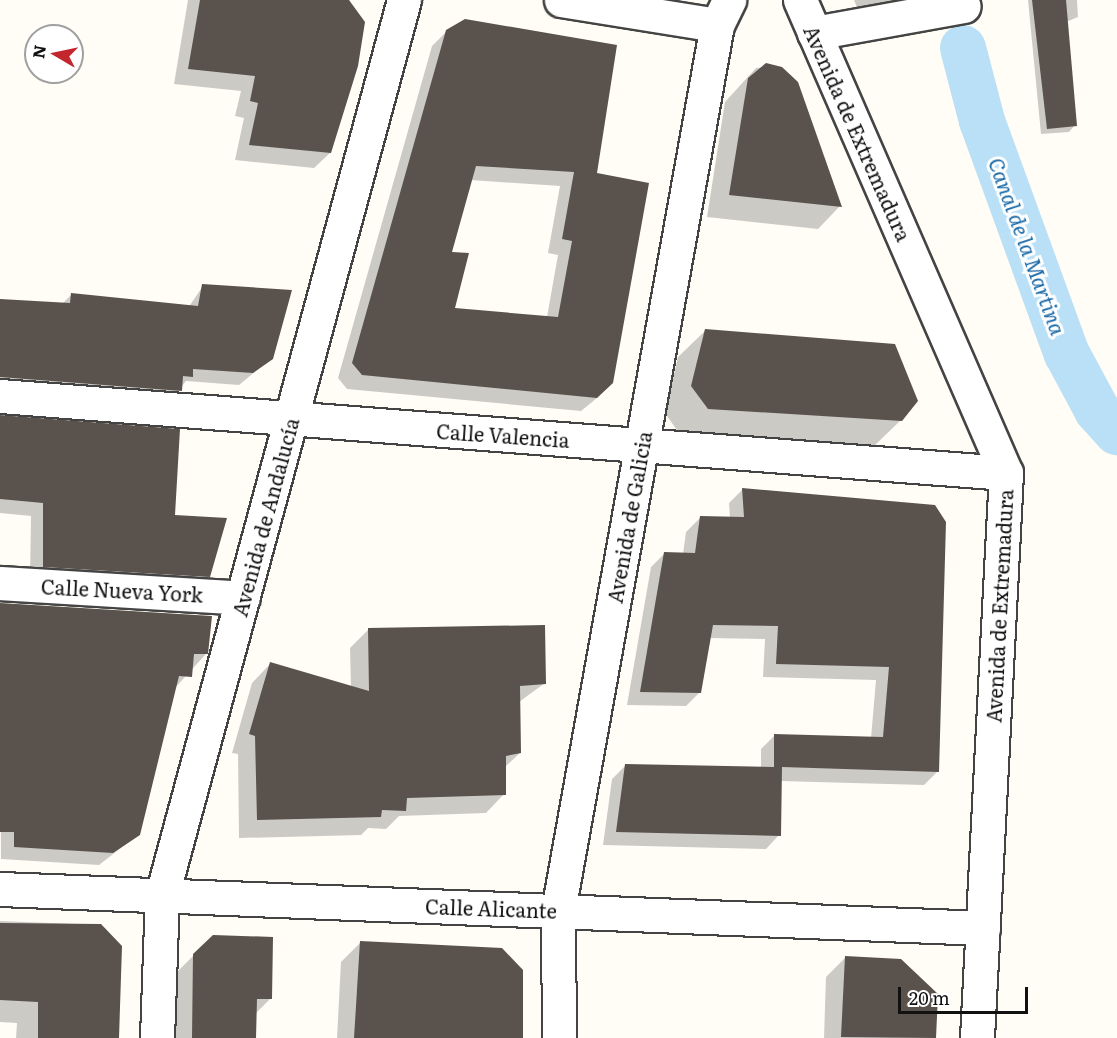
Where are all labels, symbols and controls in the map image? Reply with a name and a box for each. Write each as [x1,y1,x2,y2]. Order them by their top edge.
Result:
street label: Avenida de Extremadura [800,21,916,245]
north arrow [24,24,84,84]
text: N [25,43,51,60]
water label: Canal de la Martina [984,154,1072,338]
street label: Avenida de Andalucía [227,415,303,619]
street label: Calle Valencia [436,418,570,452]
street label: Avenida de Galicia [602,429,656,605]
street label: Avenida de Extremadura [981,489,1017,723]
street label: Calle Nueva York [40,574,204,606]
street label: Calle Alicante [425,894,557,922]
scale bar [901,975,1032,1013]
text: 20 m [909,984,950,1011]

